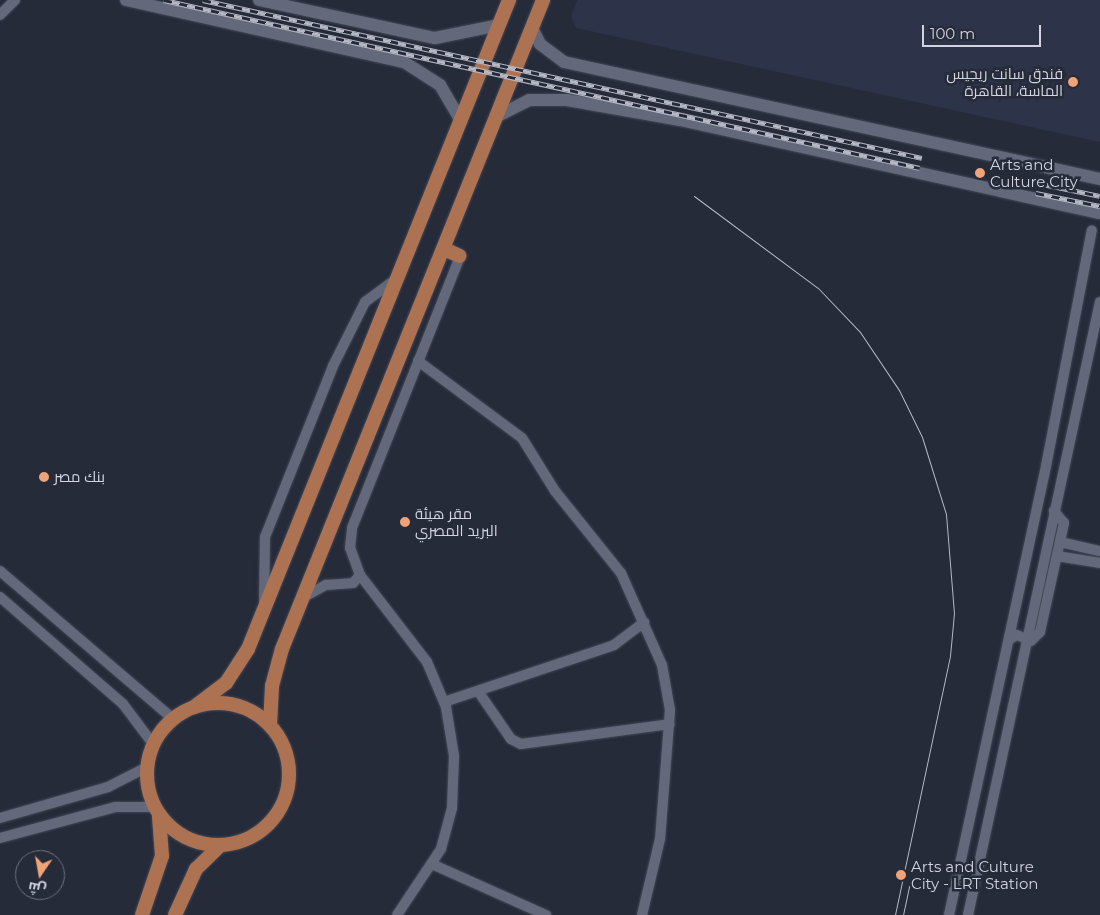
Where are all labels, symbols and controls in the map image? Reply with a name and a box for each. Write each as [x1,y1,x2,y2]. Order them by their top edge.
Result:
scale bar [925,15,1044,47]
text: 100 m [930,24,975,43]
place label: فندق سانت ريجيس الماسة، القاهرة [946,64,1063,99]
marker: فندق سانت ريجيس الماسة، القاهرة [1067,76,1079,88]
place label: Arts and Culture City [990,155,1078,190]
marker: Arts and Culture City [974,167,986,179]
place label: بنك مصر [54,468,105,486]
marker: بنك مصر [38,471,50,483]
place label: مقر هيئة البريد المصري [415,504,498,539]
marker: مقر هيئة البريد المصري [399,516,411,528]
north arrow [15,850,65,900]
place label: Arts and Culture City - LRT Station [911,857,1038,892]
marker: Arts and Culture City - LRT Station [895,869,907,881]
text: ش [26,878,48,899]

